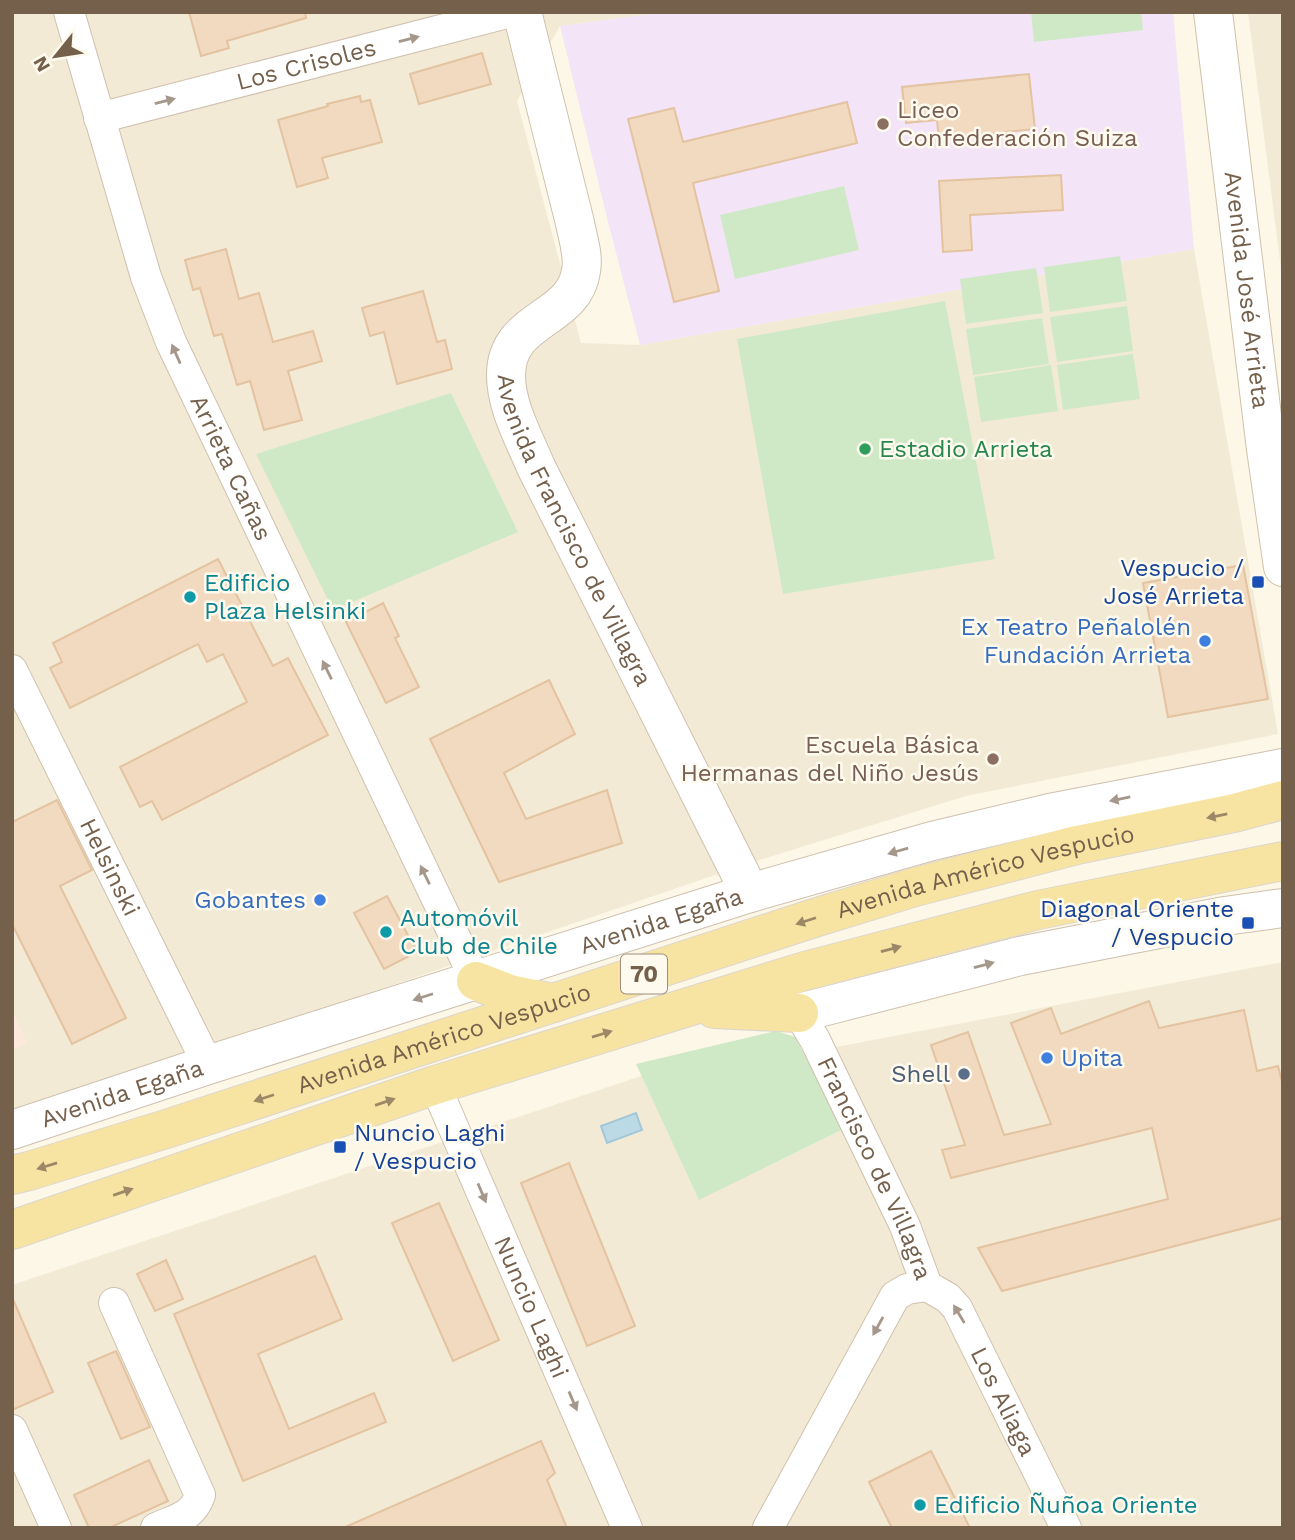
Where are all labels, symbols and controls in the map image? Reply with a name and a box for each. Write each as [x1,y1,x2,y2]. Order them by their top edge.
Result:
north arrow [21,21,91,91]
street label: Los Crisoles [234,33,379,96]
one-way arrow [399,33,421,44]
text: N [28,52,55,76]
one-way arrow [155,95,177,106]
place label: Liceo Confederación Suiza [897,96,1138,152]
marker: Liceo Confederación Suiza [875,116,891,132]
street label: Avenida José Arrieta [1218,170,1275,410]
one-way arrow [170,344,182,364]
street label: Avenida Francisco de Villagra [492,373,658,691]
street label: Arrieta Cañas [184,391,278,545]
place label: Estadio Arrieta [879,435,1053,463]
marker: Estadio Arrieta [857,441,873,457]
place label: Vespucio / José Arrieta [1104,554,1244,610]
place label: Edificio Plaza Helsinki [204,569,366,625]
marker: Vespucio / José Arrieta [1250,574,1266,590]
marker: Edificio Plaza Helsinki [182,589,198,605]
place label: Ex Teatro Peñalolén Fundación Arrieta [960,613,1191,669]
marker: Ex Teatro Peñalolén Fundación Arrieta [1197,633,1213,649]
one-way arrow [321,660,333,680]
place label: Escuela Básica Hermanas del Niño Jesús [680,731,979,787]
marker: Escuela Básica Hermanas del Niño Jesús [985,751,1001,767]
one-way arrow [1109,794,1131,805]
one-way arrow [1206,811,1228,822]
street label: Helsinski [74,814,146,920]
street label: Avenida Américo Vespucio [833,820,1137,924]
one-way arrow [887,846,908,856]
one-way arrow [420,865,431,885]
street label: Avenida Egaña [576,882,746,960]
place label: Gobantes [194,886,306,914]
marker: Gobantes [312,892,328,908]
place label: Diagonal Oriente / Vespucio [1040,895,1234,951]
place label: Automóvil Club de Chile [400,904,558,960]
marker: Diagonal Oriente / Vespucio [1240,915,1256,931]
one-way arrow [796,916,817,926]
marker: Automóvil Club de Chile [378,924,394,940]
one-way arrow [880,943,902,954]
road number: 70 [621,954,667,993]
one-way arrow [973,959,995,970]
street label: Avenida Américo Vespucio [294,978,594,1099]
one-way arrow [412,993,433,1003]
one-way arrow [591,1028,612,1038]
place label: Upita [1061,1044,1123,1072]
marker: Upita [1039,1050,1055,1066]
street label: Francisco de Villagra [811,1052,938,1284]
street label: Avenida Egaña [37,1054,207,1133]
place label: Shell [891,1060,951,1088]
marker: Shell [956,1066,972,1082]
one-way arrow [253,1093,274,1103]
one-way arrow [375,1097,396,1107]
place label: Nuncio Laghi / Vespucio [354,1119,505,1175]
marker: Nuncio Laghi / Vespucio [332,1139,348,1155]
one-way arrow [36,1161,57,1171]
one-way arrow [477,1182,488,1203]
one-way arrow [113,1186,134,1197]
street label: Nuncio Laghi [488,1232,574,1382]
one-way arrow [953,1304,965,1323]
one-way arrow [873,1317,885,1337]
street label: Los Aliaga [965,1342,1042,1461]
one-way arrow [568,1391,579,1412]
place label: Edificio Ñuñoa Oriente [934,1491,1198,1519]
marker: Edificio Ñuñoa Oriente [912,1497,928,1513]

